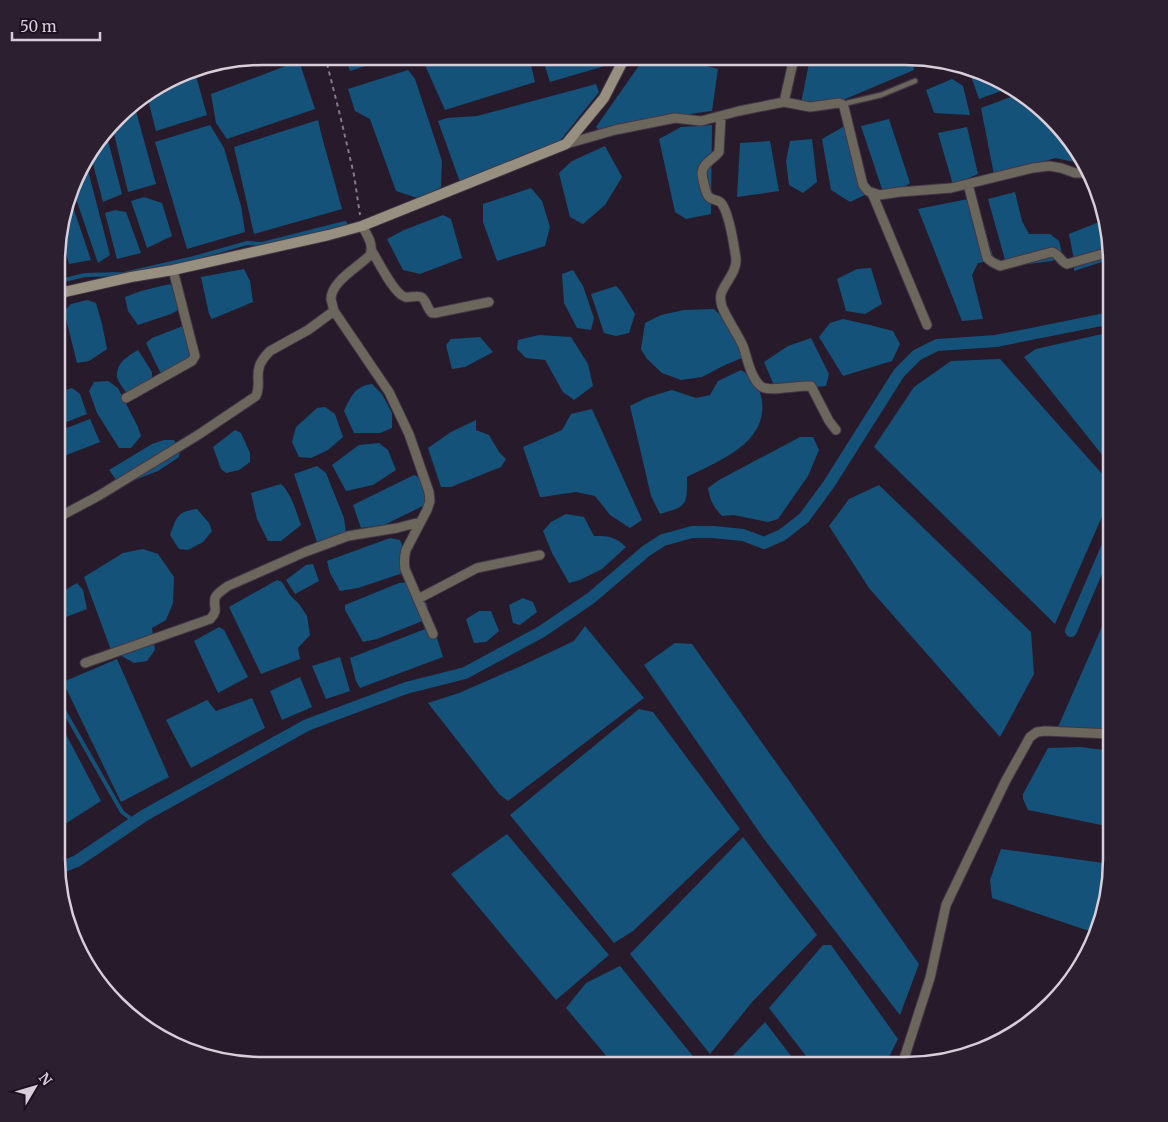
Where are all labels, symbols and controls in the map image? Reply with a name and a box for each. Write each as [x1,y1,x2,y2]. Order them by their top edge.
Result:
scale bar [12,10,100,42]
text: 50 m [20,17,57,36]
north arrow [10,1062,60,1112]
text: N [35,1069,56,1089]

